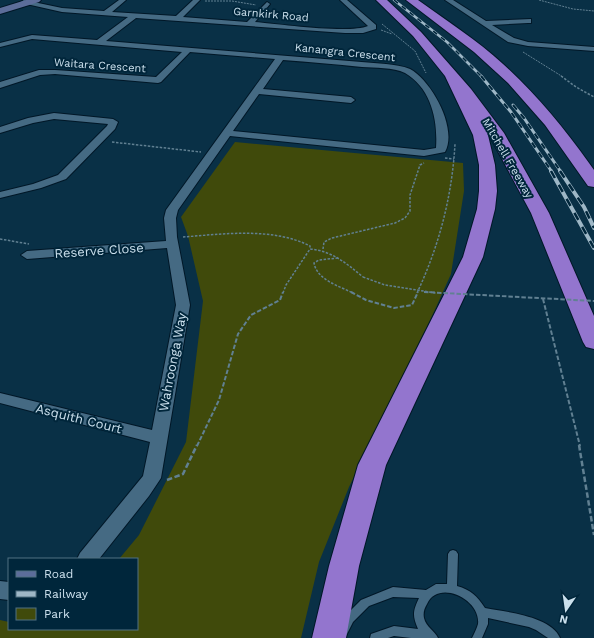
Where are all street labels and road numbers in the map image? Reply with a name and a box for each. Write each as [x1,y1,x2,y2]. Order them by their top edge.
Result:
street label: Garnkirk Road [233,5,309,24]
street label: Kanangra Crescent [294,41,396,64]
street label: Waitara Crescent [54,56,147,75]
street label: Mitchell Freeway [479,116,536,201]
street label: Reserve Close [54,240,144,261]
street label: Wahroonga Way [156,311,189,413]
street label: Asquith Court [34,401,124,437]

